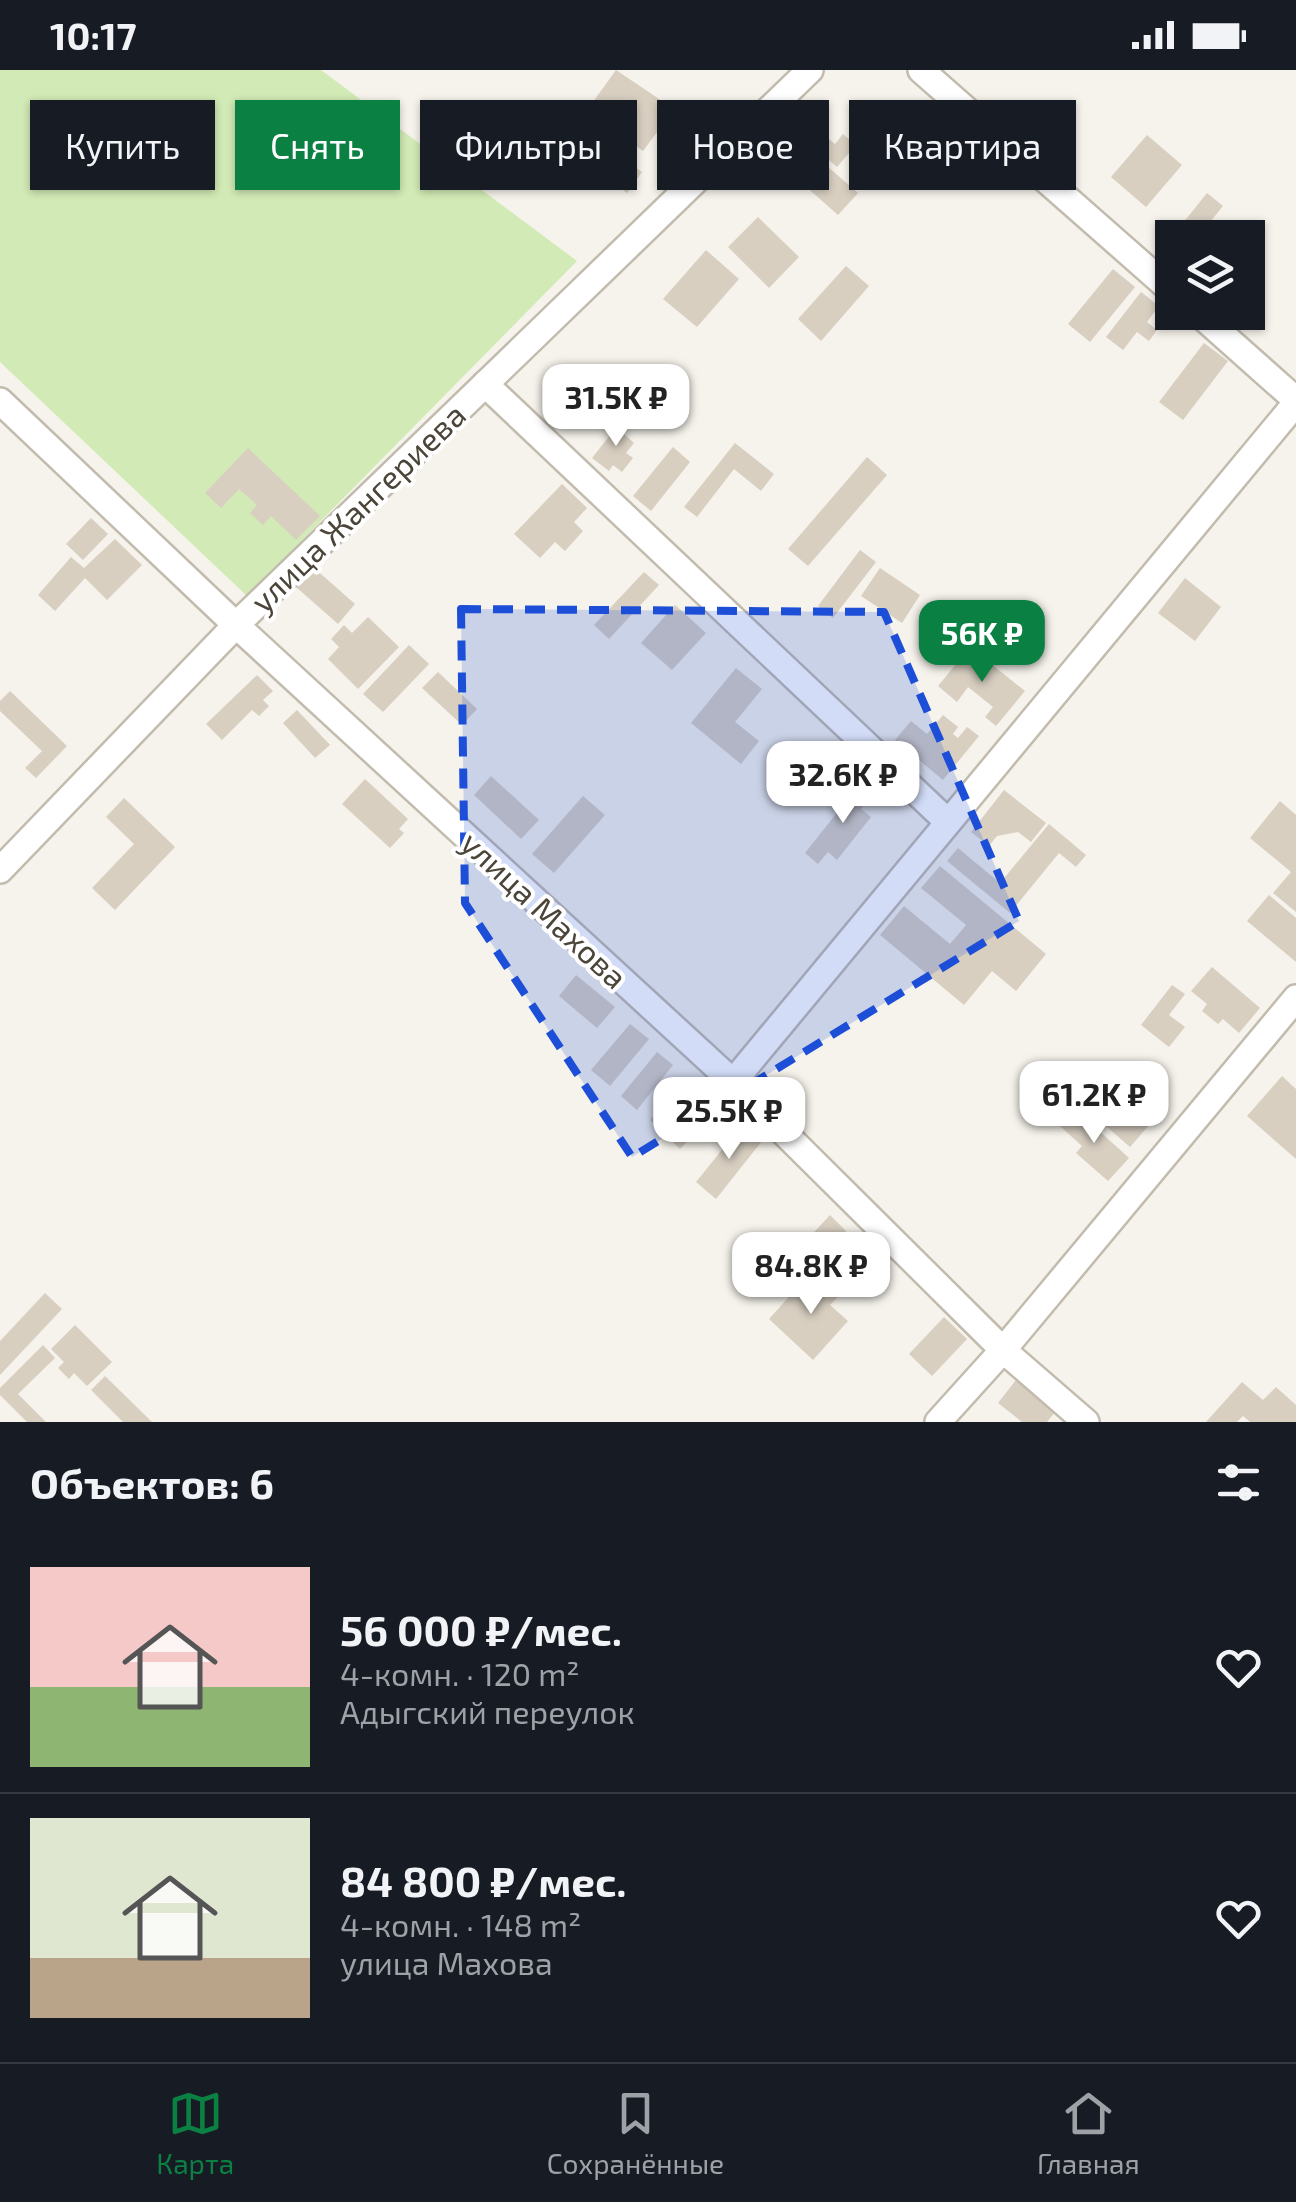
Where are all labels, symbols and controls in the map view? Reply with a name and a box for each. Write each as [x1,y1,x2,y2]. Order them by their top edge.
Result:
text: 10:17 [50,12,137,58]
chip: Купить [30,100,215,190]
chip: Снять [235,100,400,190]
chip: Фильтры [420,100,637,190]
chip: Новое [657,100,829,190]
chip: Квартира [849,100,1076,190]
map controls [1155,220,1265,330]
button: layers [1155,220,1265,330]
pin: 31.5K ₽ [524,364,708,449]
text: 31.5K ₽ [564,377,668,415]
street label: улица Жангериева [242,395,473,620]
pin: 56K ₽ [912,600,1052,685]
text: 56K ₽ [941,613,1023,651]
pin: 32.6K ₽ [751,741,935,826]
text: 32.6K ₽ [788,754,898,792]
street label: улица Махова [454,823,636,996]
pin: 61.2K ₽ [1002,1061,1186,1146]
text: 61.2K ₽ [1042,1074,1146,1112]
pin: 25.5K ₽ [637,1077,821,1162]
text: 25.5K ₽ [675,1090,783,1128]
pin: 84.8K ₽ [719,1232,903,1317]
text: 84.8K ₽ [754,1245,868,1283]
icon: filters [1211,1455,1266,1510]
text: Объектов: 6 [30,1457,274,1507]
text: 56 000 ₽/мес. [340,1604,622,1654]
icon: home [110,1607,230,1727]
icon: heart [1211,1640,1266,1695]
text: 4-комн. · 120 m² [340,1654,580,1692]
text: Адыгский переулок [340,1692,635,1730]
text: 84 800 ₽/мес. [340,1855,627,1905]
icon: home [110,1858,230,1978]
icon: heart [1211,1891,1266,1946]
text: 4-комн. · 148 m² [340,1905,581,1943]
text: улица Махова [340,1943,553,1981]
tab: Карта [156,2086,234,2180]
tab: Сохранённые [547,2086,724,2180]
tab: Главная [1037,2086,1140,2180]

